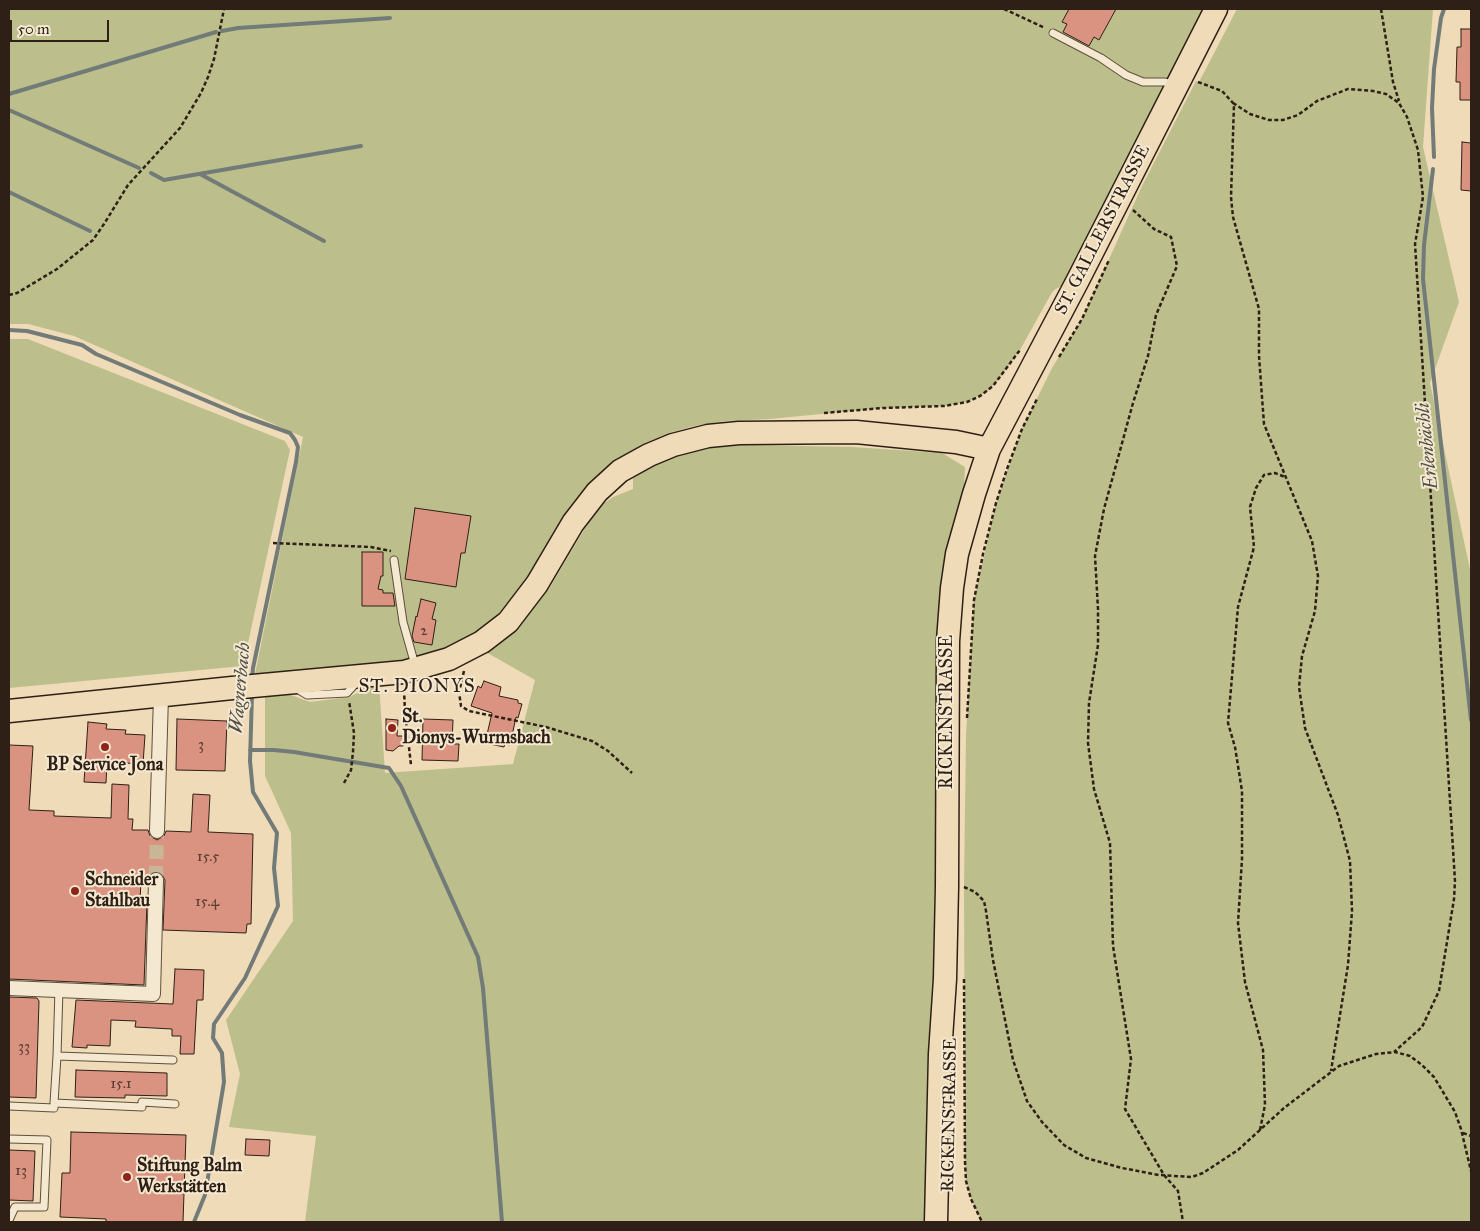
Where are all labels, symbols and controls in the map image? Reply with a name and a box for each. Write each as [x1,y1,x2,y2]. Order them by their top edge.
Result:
scale bar [12,10,111,42]
text: 50 m [18,20,50,38]
street label: ST. GALLERSTRASSE [1051,141,1155,319]
water label: Erlenbächli [1412,401,1444,491]
house number: 2 [420,622,428,640]
street label: RICKENSTRASSE [937,635,959,789]
water label: Wagnerbach [226,642,256,734]
district label: ST. DIONYS [357,676,477,698]
place label: St. Dionys-Wurmsbach [402,707,551,750]
marker: St. Dionys-Wurmsbach [386,722,398,734]
house number: 3 [198,736,204,754]
marker: BP Service Jona [99,741,111,753]
place label: BP Service Jona [47,755,163,777]
house number: 15.5 [197,848,219,866]
place label: Schneider Stahlbau [85,870,158,912]
marker: Schneider Stahlbau [69,885,81,897]
house number: 15.4 [195,893,219,911]
house number: 33 [18,1038,30,1056]
street label: RICKENSTRASSE [938,1038,962,1192]
house number: 15.1 [110,1075,132,1093]
place label: Stiftung Balm Werkstätten [137,1156,242,1198]
house number: 13 [15,1162,27,1180]
marker: Stiftung Balm Werkstätten [121,1171,133,1183]

